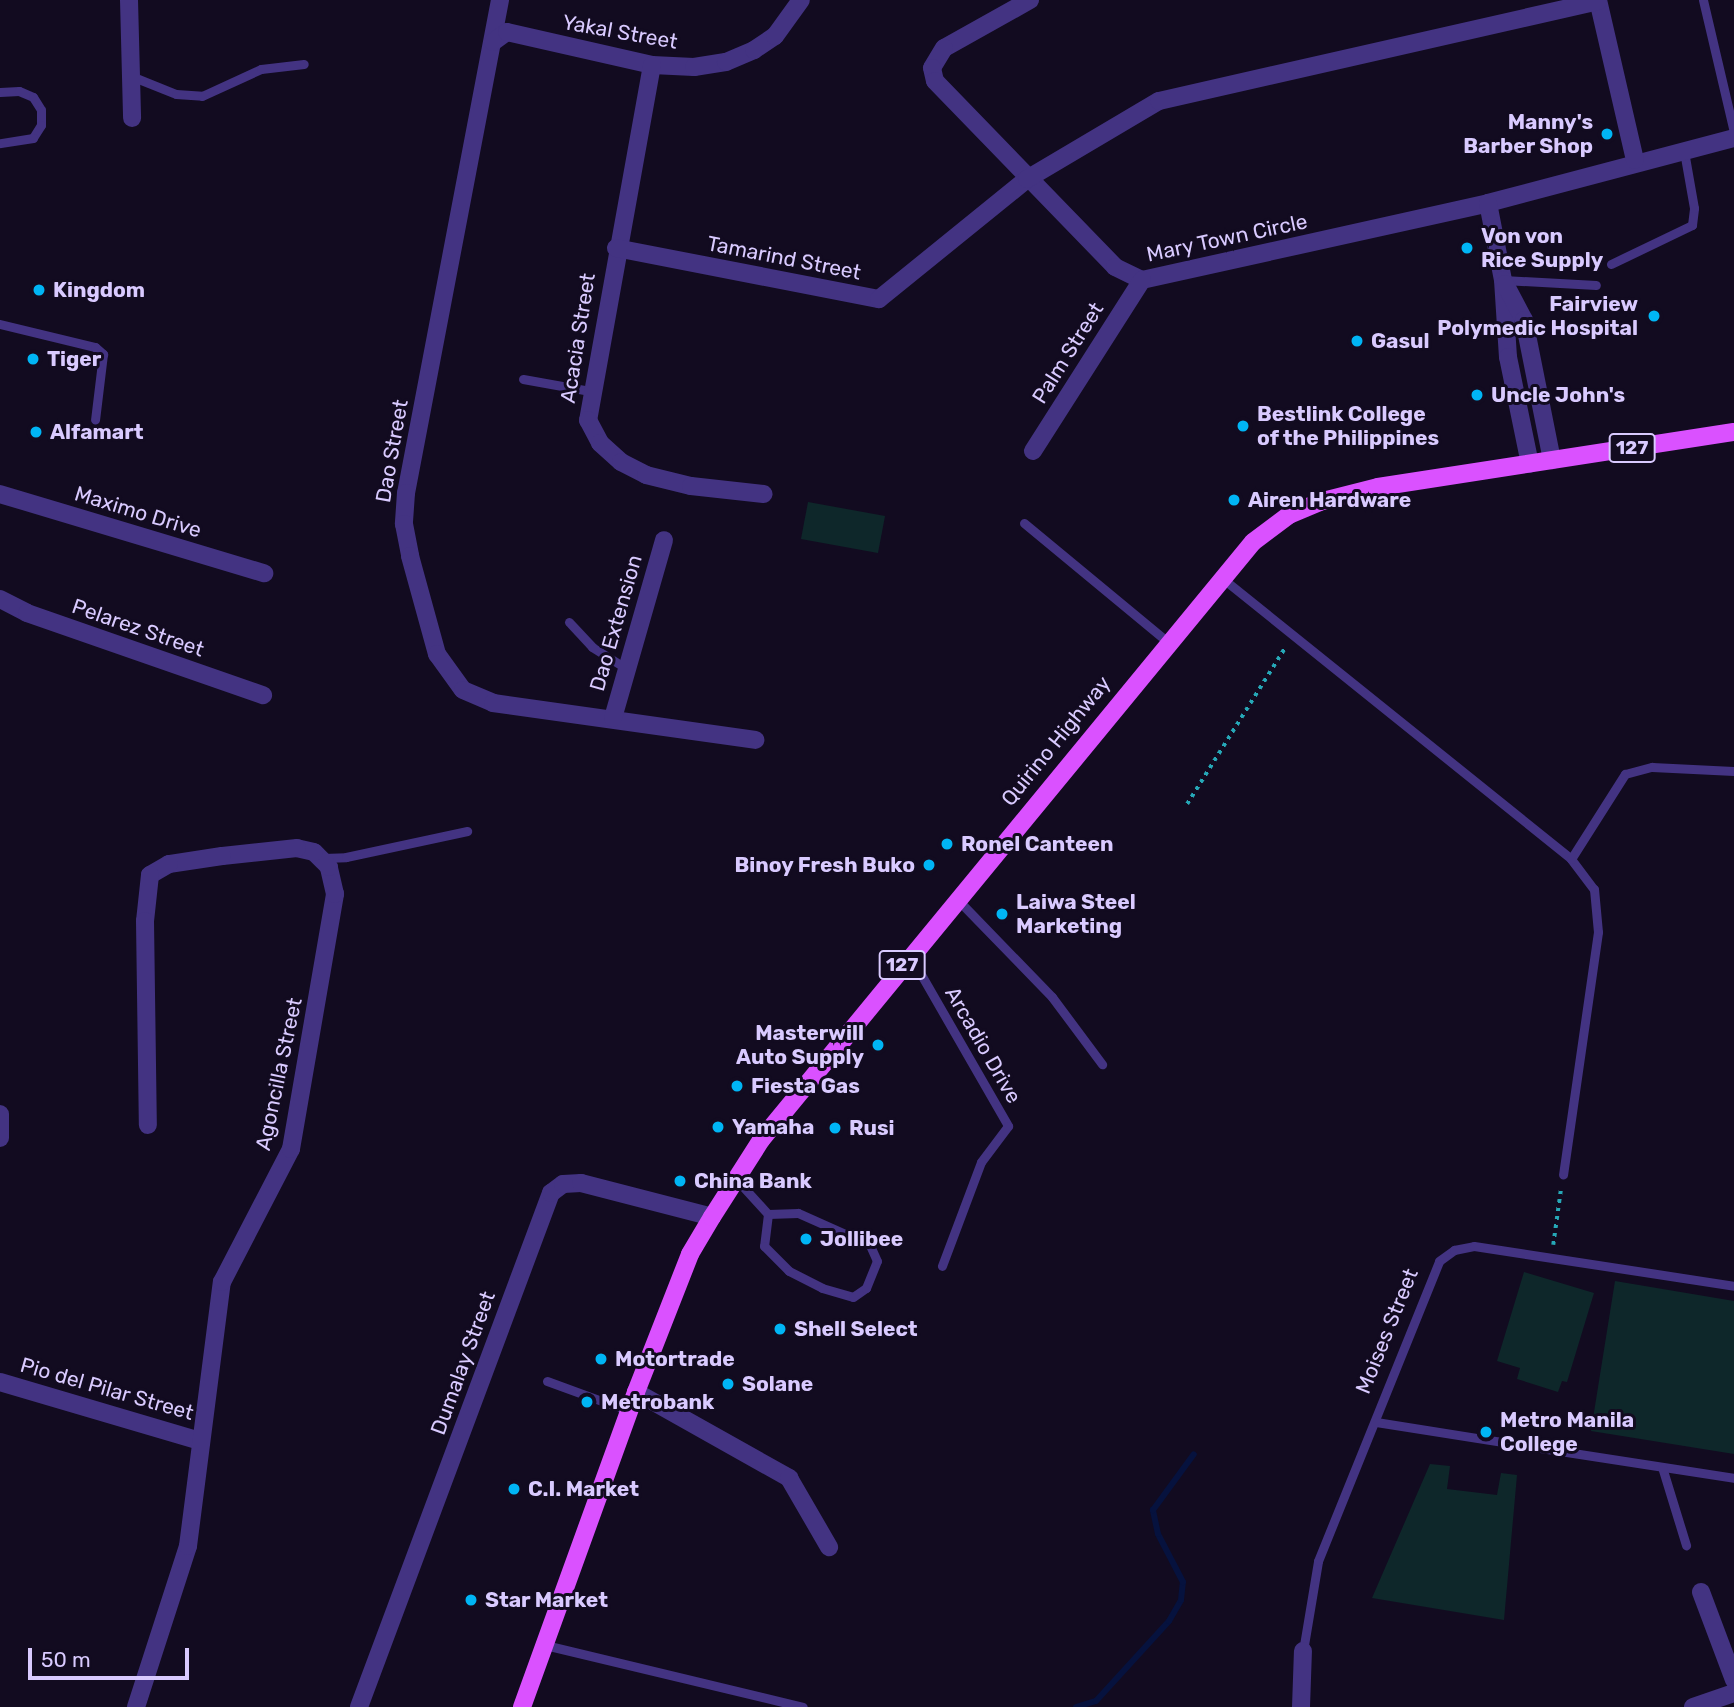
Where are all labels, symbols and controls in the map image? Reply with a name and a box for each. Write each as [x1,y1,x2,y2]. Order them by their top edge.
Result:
street label: Yakal Street [561,9,679,55]
place label: Manny's Barber Shop [1463,109,1593,159]
marker: Manny's Barber Shop [1599,126,1615,142]
street label: Mary Town Circle [1144,209,1310,267]
place label: Von von Rice Supply [1481,223,1603,273]
street label: Tamarind Street [705,231,863,285]
marker: Von von Rice Supply [1459,240,1475,256]
street label: Acacia Street [555,271,601,405]
place label: Kingdom [53,277,145,303]
marker: Kingdom [31,282,47,298]
place label: Fairview Polymedic Hospital [1437,291,1638,341]
street label: Palm Street [1027,298,1109,408]
marker: Fairview Polymedic Hospital [1644,306,1664,326]
place label: Gasul [1371,328,1430,354]
marker: Gasul [1349,333,1365,349]
place label: Tiger [47,346,101,372]
marker: Tiger [25,351,41,367]
place label: Uncle John's [1491,382,1625,408]
marker: Uncle John's [1469,387,1485,403]
street label: Dao Street [371,398,413,504]
place label: Bestlink College of the Philippines [1257,401,1440,451]
marker: Bestlink College of the Philippines [1235,418,1251,434]
place label: Alfamart [50,419,144,445]
marker: Alfamart [28,424,44,440]
road number: 127 [1608,432,1656,463]
street label: Maximo Drive [72,481,204,543]
place label: Airen Hardware [1248,487,1411,513]
marker: Airen Hardware [1226,492,1242,508]
street label: Dao Extension [585,552,647,694]
street label: Pelarez Street [69,594,207,662]
street label: Quirino Highway [996,671,1116,811]
place label: Ronel Canteen [961,831,1113,857]
marker: Ronel Canteen [939,836,955,852]
place label: Binoy Fresh Buko [734,852,915,878]
marker: Binoy Fresh Buko [921,857,937,873]
place label: Laiwa Steel Marketing [1016,889,1136,939]
marker: Laiwa Steel Marketing [994,906,1010,922]
road number: 127 [878,950,926,981]
street label: Arcadio Drive [940,982,1026,1108]
street label: Agoncilla Street [251,995,307,1153]
place label: Masterwill Auto Supply [736,1020,864,1070]
marker: Masterwill Auto Supply [870,1037,886,1053]
place label: Fiesta Gas [751,1073,860,1099]
marker: Fiesta Gas [729,1078,745,1094]
place label: Yamaha [732,1114,814,1140]
place label: Rusi [849,1115,895,1141]
marker: Yamaha [710,1119,726,1135]
marker: Rusi [827,1120,843,1136]
place label: China Bank [694,1168,812,1194]
marker: China Bank [672,1173,688,1189]
place label: Jollibee [820,1226,903,1252]
marker: Jollibee [798,1231,814,1247]
street label: Moises Street [1350,1265,1424,1397]
street label: Dumalay Street [425,1288,501,1438]
place label: Shell Select [794,1316,918,1342]
marker: Shell Select [772,1321,788,1337]
place label: Motortrade [615,1346,735,1372]
marker: Motortrade [593,1351,609,1367]
street label: Pio del Pilar Street [17,1352,197,1426]
place label: Solane [742,1371,813,1397]
marker: Solane [720,1376,736,1392]
place label: Metrobank [601,1389,714,1415]
marker: Metrobank [579,1394,595,1410]
place label: Metro Manila College [1500,1407,1634,1457]
marker: Metro Manila College [1478,1424,1494,1440]
place label: C.I. Market [528,1476,639,1502]
marker: C.I. Market [506,1481,522,1497]
place label: Star Market [485,1587,608,1613]
marker: Star Market [463,1592,479,1608]
scale bar [32,1634,192,1678]
text: 50 m [41,1647,91,1672]

